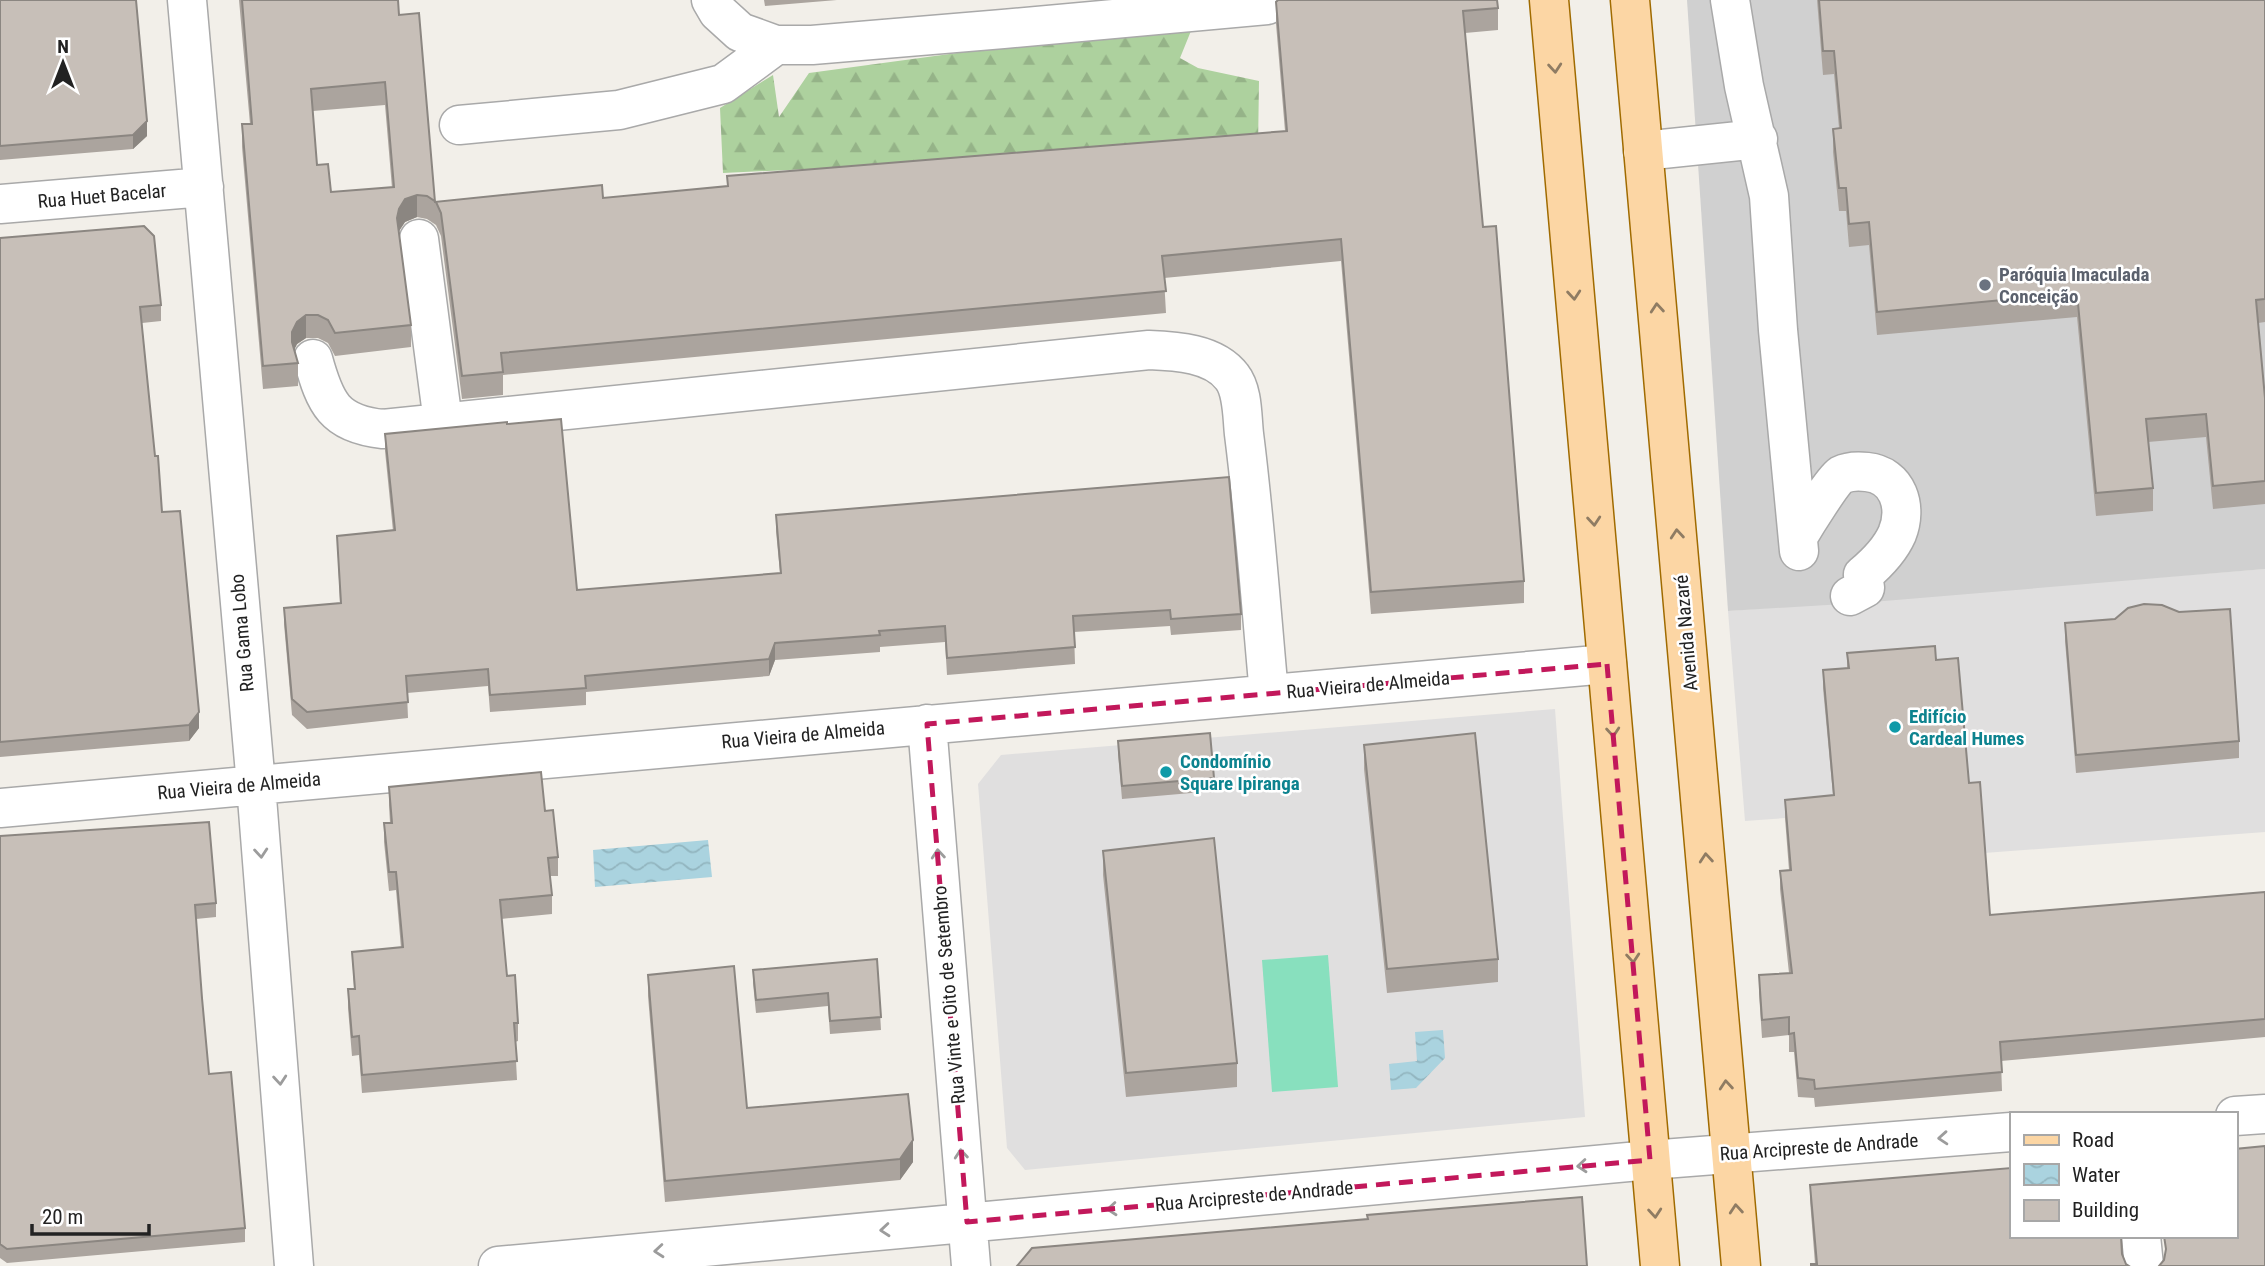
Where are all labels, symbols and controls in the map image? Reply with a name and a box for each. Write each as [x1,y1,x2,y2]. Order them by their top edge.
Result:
north arrow [28,28,98,98]
text: N [57,35,69,58]
one-way arrow [1547,63,1562,74]
street label: Rua Huet Bacelar [37,179,167,213]
place label: Paróquia Imaculada Conceição [1999,263,2149,308]
marker: Paróquia Imaculada Conceição [1977,277,1993,293]
one-way arrow [1567,289,1582,300]
one-way arrow [1650,302,1665,313]
one-way arrow [1586,516,1601,527]
one-way arrow [1670,528,1685,539]
street label: Rua Gama Lobo [225,573,259,693]
street label: Avenida Nazaré [1669,574,1703,692]
street label: Rua Vieira de Almeida [1285,666,1451,704]
place label: Edifício Cardeal Humes [1909,705,2024,750]
street label: Rua Vieira de Almeida [720,716,886,754]
marker: Edifício Cardeal Humes [1887,719,1903,735]
one-way arrow [1605,727,1620,738]
place label: Condomínio Square Ipiranga [1180,750,1300,795]
marker: Condomínio Square Ipiranga [1158,764,1174,780]
street label: Rua Vieira de Almeida [156,767,322,805]
one-way arrow [253,848,268,859]
one-way arrow [931,849,946,860]
one-way arrow [1699,853,1714,864]
street label: Rua Vinte e Oito de Setembro [928,885,970,1105]
one-way arrow [1625,953,1640,964]
one-way arrow [272,1075,287,1086]
one-way arrow [1719,1079,1734,1090]
legend [2010,1112,2237,1238]
text: Road [2072,1128,2114,1152]
street label: Rua Arcipreste de Andrade [1719,1129,1919,1165]
one-way arrow [1937,1130,1948,1145]
one-way arrow [954,1149,969,1160]
one-way arrow [1577,1158,1588,1173]
text: Water [2072,1163,2120,1187]
street label: Rua Arcipreste de Andrade [1154,1176,1354,1216]
scale bar [32,1192,149,1236]
text: Building [2072,1198,2139,1222]
one-way arrow [1106,1201,1117,1216]
one-way arrow [1729,1204,1744,1215]
text: 20 m [42,1205,83,1229]
one-way arrow [1647,1208,1662,1219]
one-way arrow [880,1222,891,1237]
one-way arrow [653,1243,664,1258]

